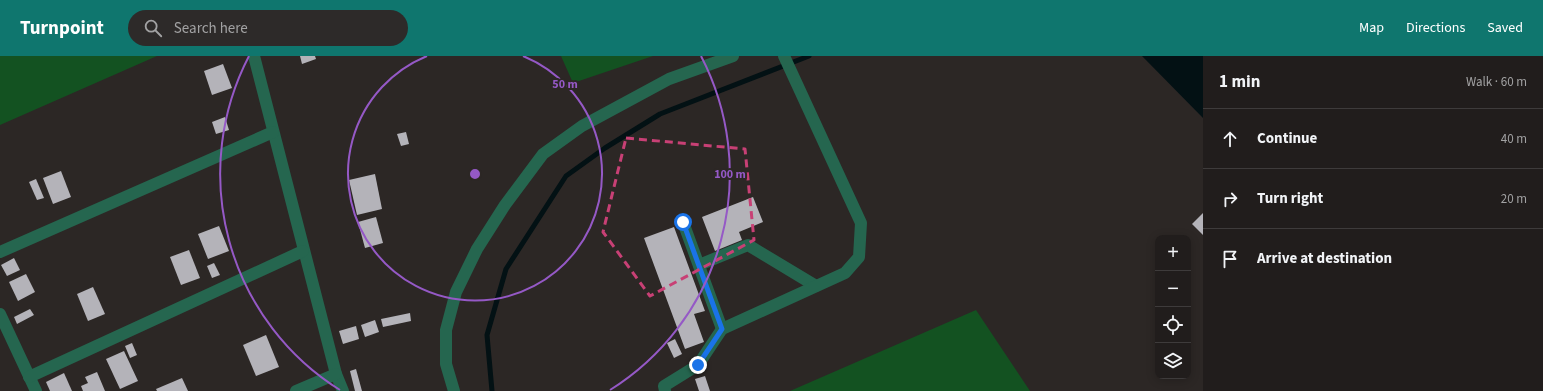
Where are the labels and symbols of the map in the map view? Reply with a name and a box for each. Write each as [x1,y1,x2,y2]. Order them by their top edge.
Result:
text: 50 m [552,76,578,93]
text: 100 m [714,166,746,183]
centre of rings [468,167,482,181]
route start [674,213,692,231]
route end [689,356,707,374]

